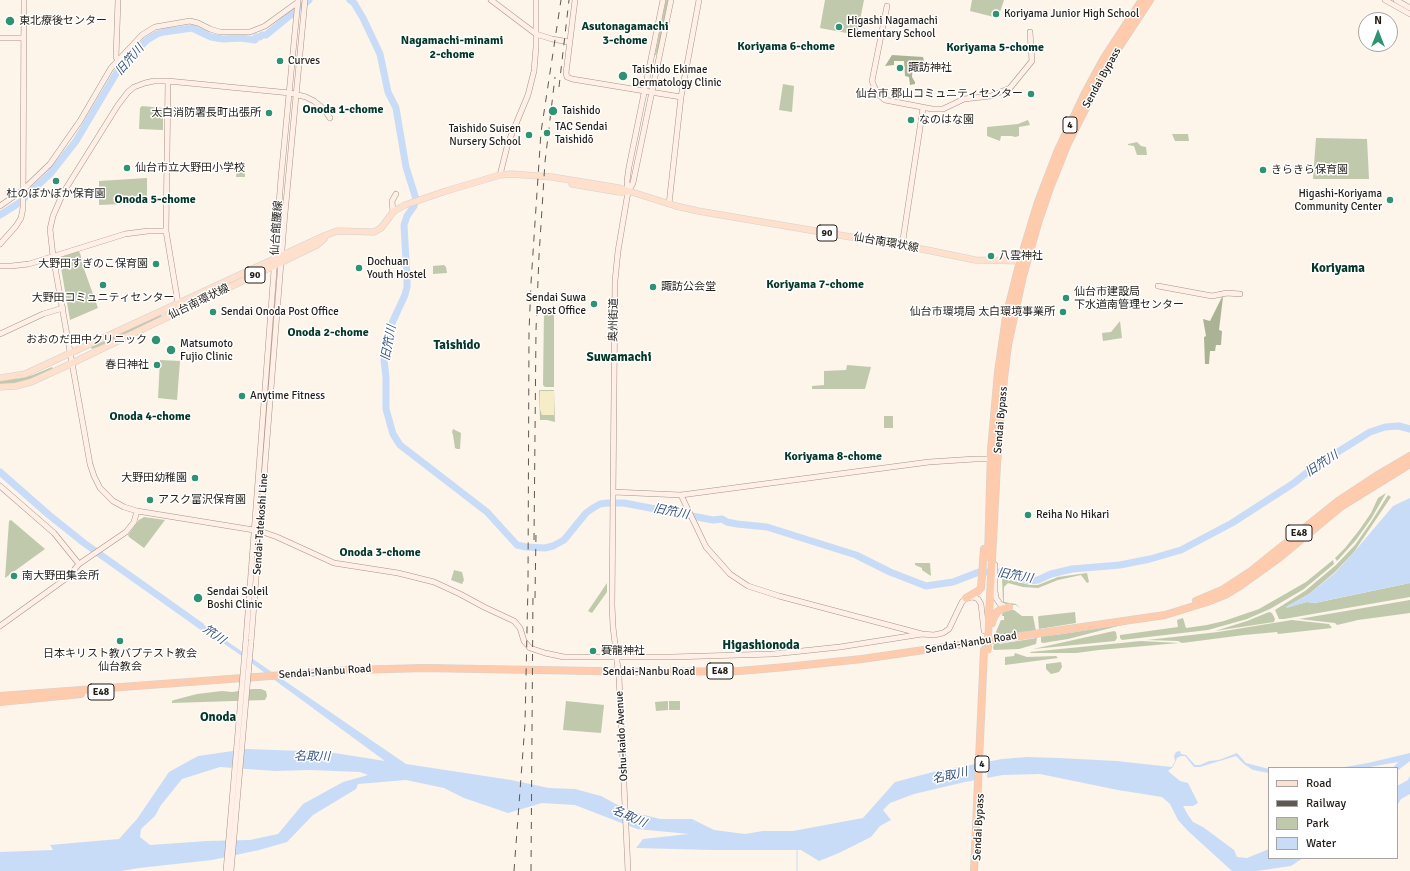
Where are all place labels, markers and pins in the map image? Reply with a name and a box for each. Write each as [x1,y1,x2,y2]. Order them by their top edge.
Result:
place label: Koriyama Junior High School [1004,7,1139,21]
marker: Koriyama Junior High School [991,9,1001,19]
place label: 東北療後センター [19,14,107,28]
place label: Higashi Nagamachi Elementary School [847,14,938,40]
marker: 東北療後センター [4,15,16,27]
marker: Higashi Nagamachi Elementary School [834,22,844,32]
place label: Curves [288,54,320,68]
marker: Curves [275,56,285,66]
place label: 諏訪神社 [908,61,952,75]
place label: Taishido Ekimae Dermatology Clinic [632,63,722,89]
marker: 諏訪神社 [895,63,905,73]
marker: Taishido Ekimae Dermatology Clinic [617,70,629,82]
place label: 仙台市 郡山コミュニティセンター [856,87,1023,101]
marker: 仙台市 郡山コミュニティセンター [1026,89,1036,99]
place label: Taishido [562,104,601,118]
marker: Taishido [547,105,559,117]
place label: 太白消防署長町出張所 [151,106,261,120]
marker: 太白消防署長町出張所 [264,108,274,118]
place label: なのはな園 [919,113,974,127]
marker: なのはな園 [906,115,916,125]
place label: TAC Sendai Taishidō [555,120,607,146]
place label: Taishido Suisen Nursery School [449,122,521,148]
marker: TAC Sendai Taishidō [542,128,552,138]
marker: Taishido Suisen Nursery School [524,130,534,140]
place label: 仙台市立大野田小学校 [135,161,245,175]
marker: 仙台市立大野田小学校 [122,163,132,173]
place label: きらきら保育園 [1271,163,1348,177]
marker: きらきら保育園 [1258,165,1268,175]
marker: 杜のぽかぽか保育園 [51,176,61,186]
place label: 杜のぽかぽか保育園 [7,187,105,201]
place label: Higashi-Koriyama Community Center [1294,187,1382,213]
marker: Higashi-Koriyama Community Center [1385,195,1395,205]
place label: 八雲神社 [999,249,1043,263]
marker: 八雲神社 [986,251,996,261]
place label: Dochuan Youth Hostel [367,255,426,281]
place label: 大野田すぎのこ保育園 [38,257,148,271]
marker: 大野田すぎのこ保育園 [151,259,161,269]
marker: Dochuan Youth Hostel [354,263,364,273]
marker: 大野田コミュニティセンター [98,280,108,290]
place label: 諏訪公会堂 [661,280,716,294]
marker: 諏訪公会堂 [648,282,658,292]
place label: 仙台市建設局 下水道南管理センター [1074,285,1184,311]
place label: 大野田コミュニティセンター [32,291,174,305]
place label: Sendai Suwa Post Office [526,291,586,317]
marker: 仙台市建設局 下水道南管理センター [1061,293,1071,303]
marker: Sendai Suwa Post Office [589,299,599,309]
place label: Sendai Onoda Post Office [221,305,339,319]
place label: 仙台市環境局 太白環境事業所 [910,305,1055,319]
marker: Sendai Onoda Post Office [208,307,218,317]
marker: 仙台市環境局 太白環境事業所 [1058,307,1068,317]
place label: おおのだ田中クリニック [26,333,147,347]
marker: おおのだ田中クリニック [150,334,162,346]
place label: Matsumoto Fujio Clinic [180,337,233,363]
marker: Matsumoto Fujio Clinic [165,344,177,356]
place label: 春日神社 [105,358,149,372]
marker: 春日神社 [152,360,162,370]
place label: Anytime Fitness [250,389,325,403]
marker: Anytime Fitness [237,391,247,401]
place label: 大野田幼稚園 [121,471,187,485]
marker: 大野田幼稚園 [190,473,200,483]
place label: アスク富沢保育園 [158,493,246,507]
marker: アスク富沢保育園 [145,495,155,505]
place label: Reiha No Hikari [1036,508,1109,522]
marker: Reiha No Hikari [1023,510,1033,520]
place label: 南大野田集会所 [22,569,99,583]
marker: 南大野田集会所 [9,571,19,581]
place label: Sendai Soleil Boshi Clinic [207,585,268,611]
marker: Sendai Soleil Boshi Clinic [192,592,204,604]
marker: 日本キリスト教バプテスト教会 仙台教会 [115,636,125,646]
place label: 賽龍神社 [601,644,645,658]
marker: 賽龍神社 [588,646,598,656]
place label: 日本キリスト教バプテスト教会 仙台教会 [43,647,197,673]

